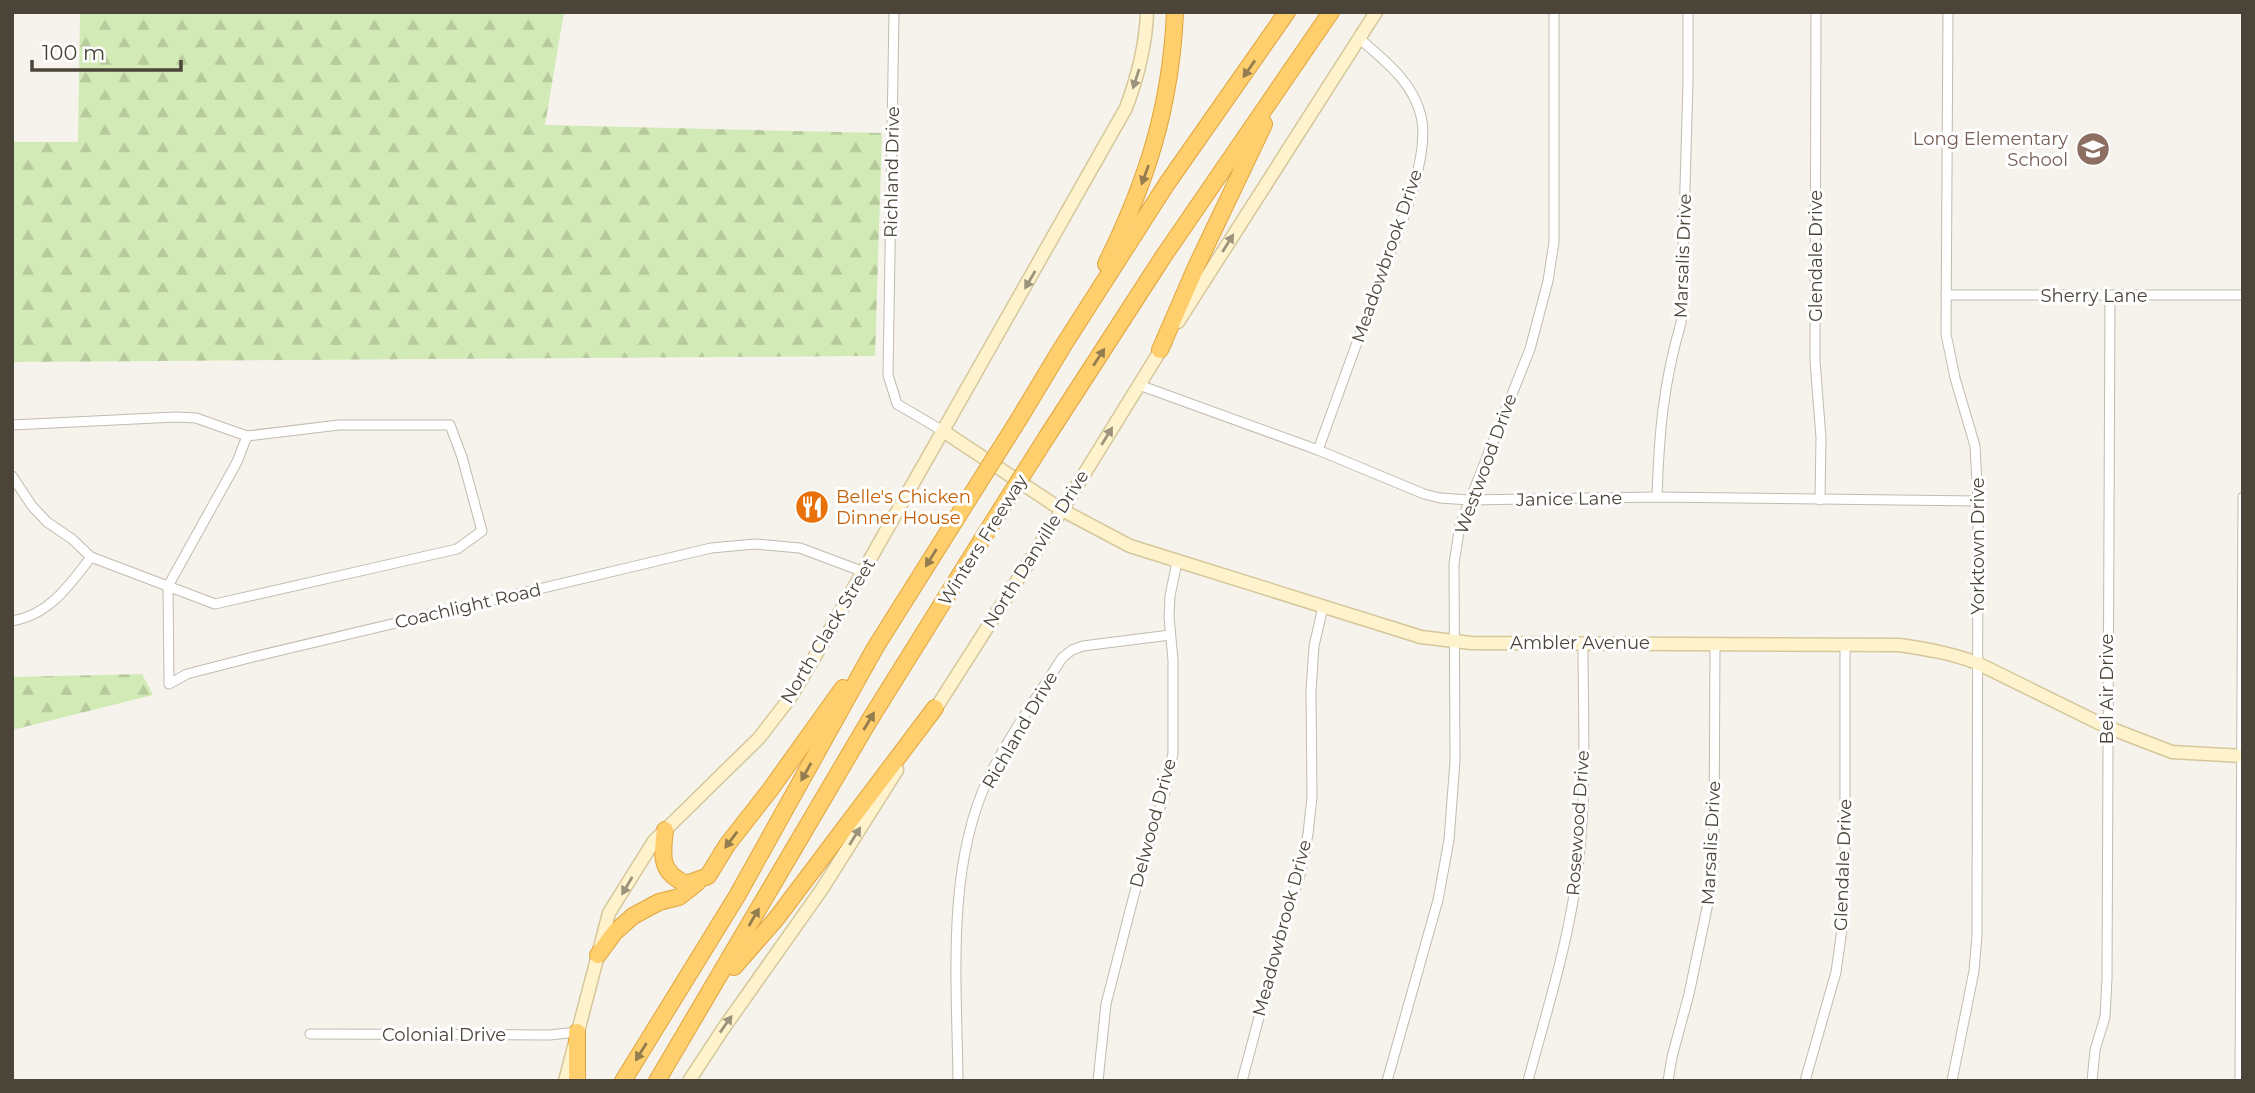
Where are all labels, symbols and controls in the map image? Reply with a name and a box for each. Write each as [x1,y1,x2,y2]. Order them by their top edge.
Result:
scale bar [32,28,180,72]
text: 100 m [42,40,105,65]
one-way arrow [1242,60,1256,78]
one-way arrow [1131,69,1141,90]
street label: Richland Drive [880,106,904,238]
place label: Long Elementary School [1913,128,2068,171]
school or university icon: Long Elementary School [2074,130,2112,168]
one-way arrow [1139,164,1150,185]
street label: Meadowbrook Drive [1347,166,1427,346]
street label: Glendale Drive [1805,190,1827,322]
street label: Marsalis Drive [1670,193,1696,319]
one-way arrow [1221,234,1234,253]
one-way arrow [1024,270,1036,289]
street label: Sherry Lane [2040,285,2148,307]
one-way arrow [1092,348,1105,367]
street label: Westwood Drive [1450,391,1522,537]
one-way arrow [1101,427,1114,446]
street label: North Danville Drive [978,466,1094,632]
street label: Winters Freeway [934,470,1032,610]
street label: Yorktown Drive [1967,477,1989,615]
place label: Belle's Chicken Dinner House [836,486,971,529]
street label: Janice Lane [1515,487,1623,511]
restaurant icon: Belle's Chicken Dinner House [793,488,831,526]
one-way arrow [925,548,938,567]
street label: North Clack Street [776,554,880,708]
street label: Coachlight Road [393,578,543,634]
street label: Ambler Avenue [1510,632,1650,654]
street label: Bel Air Drive [2096,633,2118,744]
street label: Richland Drive [978,667,1063,793]
one-way arrow [863,711,875,730]
street label: Rosewood Drive [1562,749,1594,897]
street label: Delwood Drive [1125,756,1181,890]
one-way arrow [800,762,812,782]
street label: Marsalis Drive [1697,780,1725,906]
street label: Glendale Drive [1830,798,1856,931]
one-way arrow [848,826,861,846]
one-way arrow [725,831,739,849]
street label: Meadowbrook Drive [1248,837,1316,1019]
one-way arrow [621,876,633,895]
one-way arrow [748,907,760,926]
one-way arrow [719,1015,733,1033]
street label: Colonial Drive [382,1024,506,1046]
one-way arrow [635,1043,647,1062]

